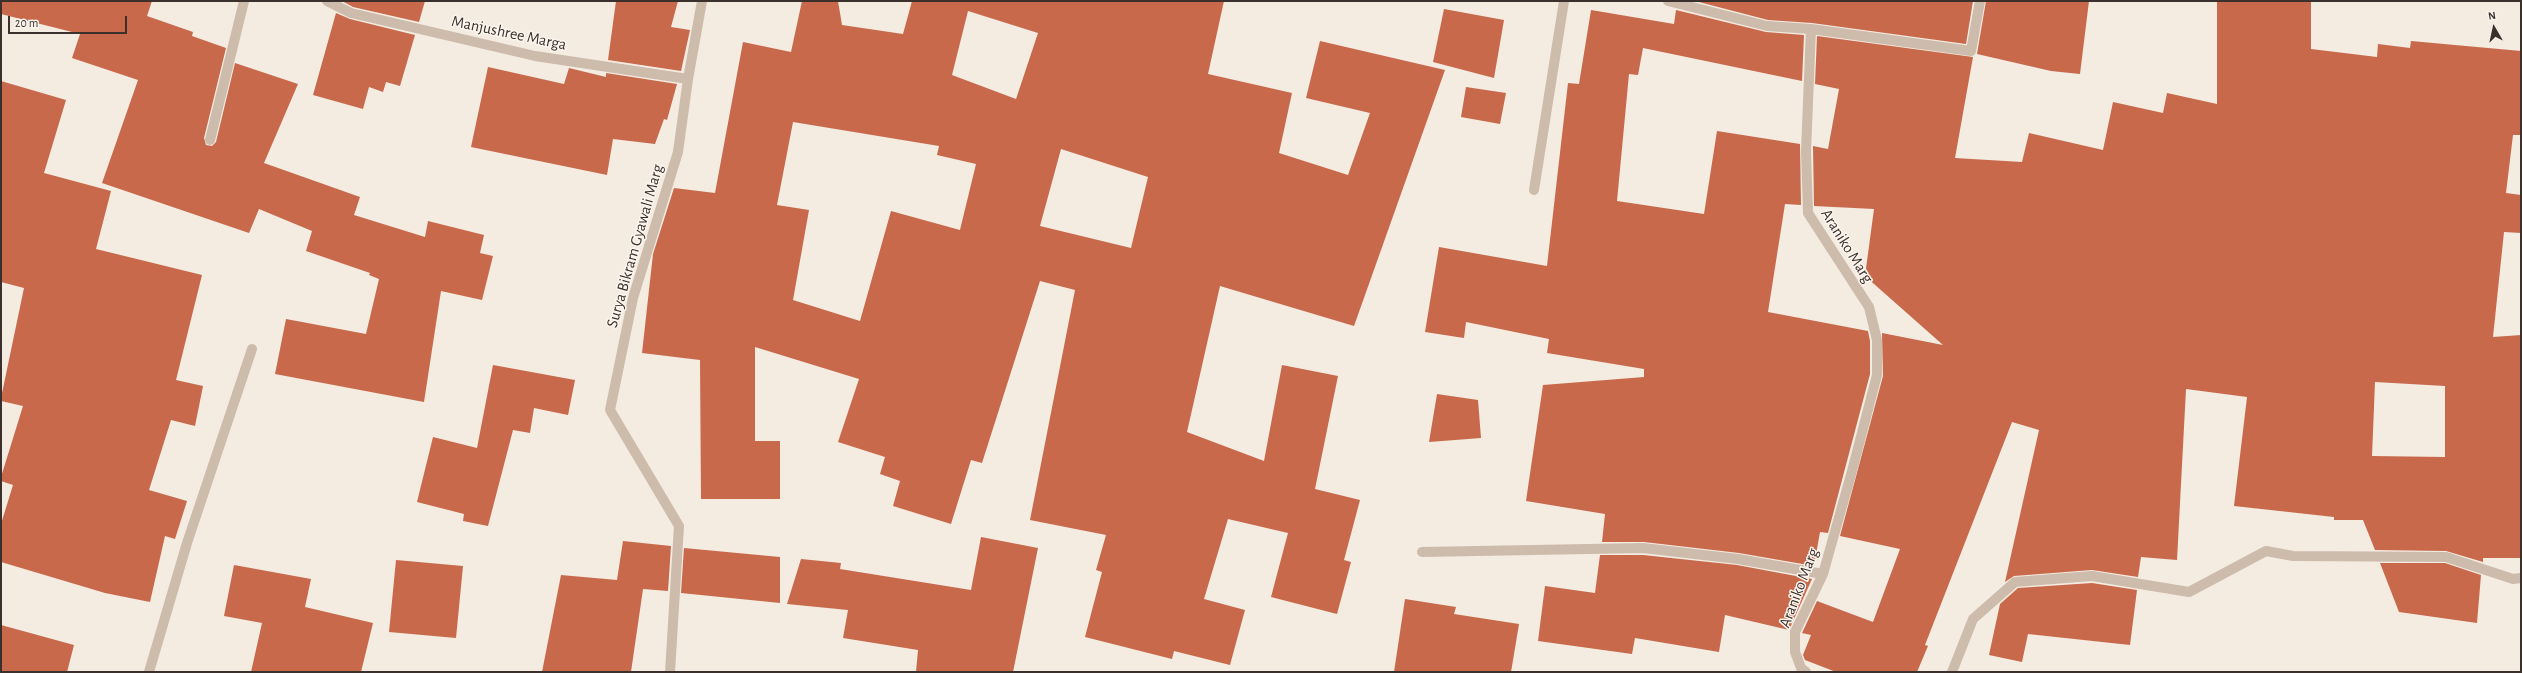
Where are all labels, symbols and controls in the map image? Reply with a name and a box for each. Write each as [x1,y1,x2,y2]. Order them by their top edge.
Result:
scale bar [10,8,129,34]
north arrow [2474,8,2514,48]
text: N [2487,10,2497,22]
street label: Manjushree Marga [450,11,568,55]
text: 20 m [15,17,38,29]
street label: Surya Bikram Gyawali Marg [602,162,668,330]
street label: Araniko Marg [1817,205,1877,287]
street label: Araniko Marg [1775,546,1823,630]

